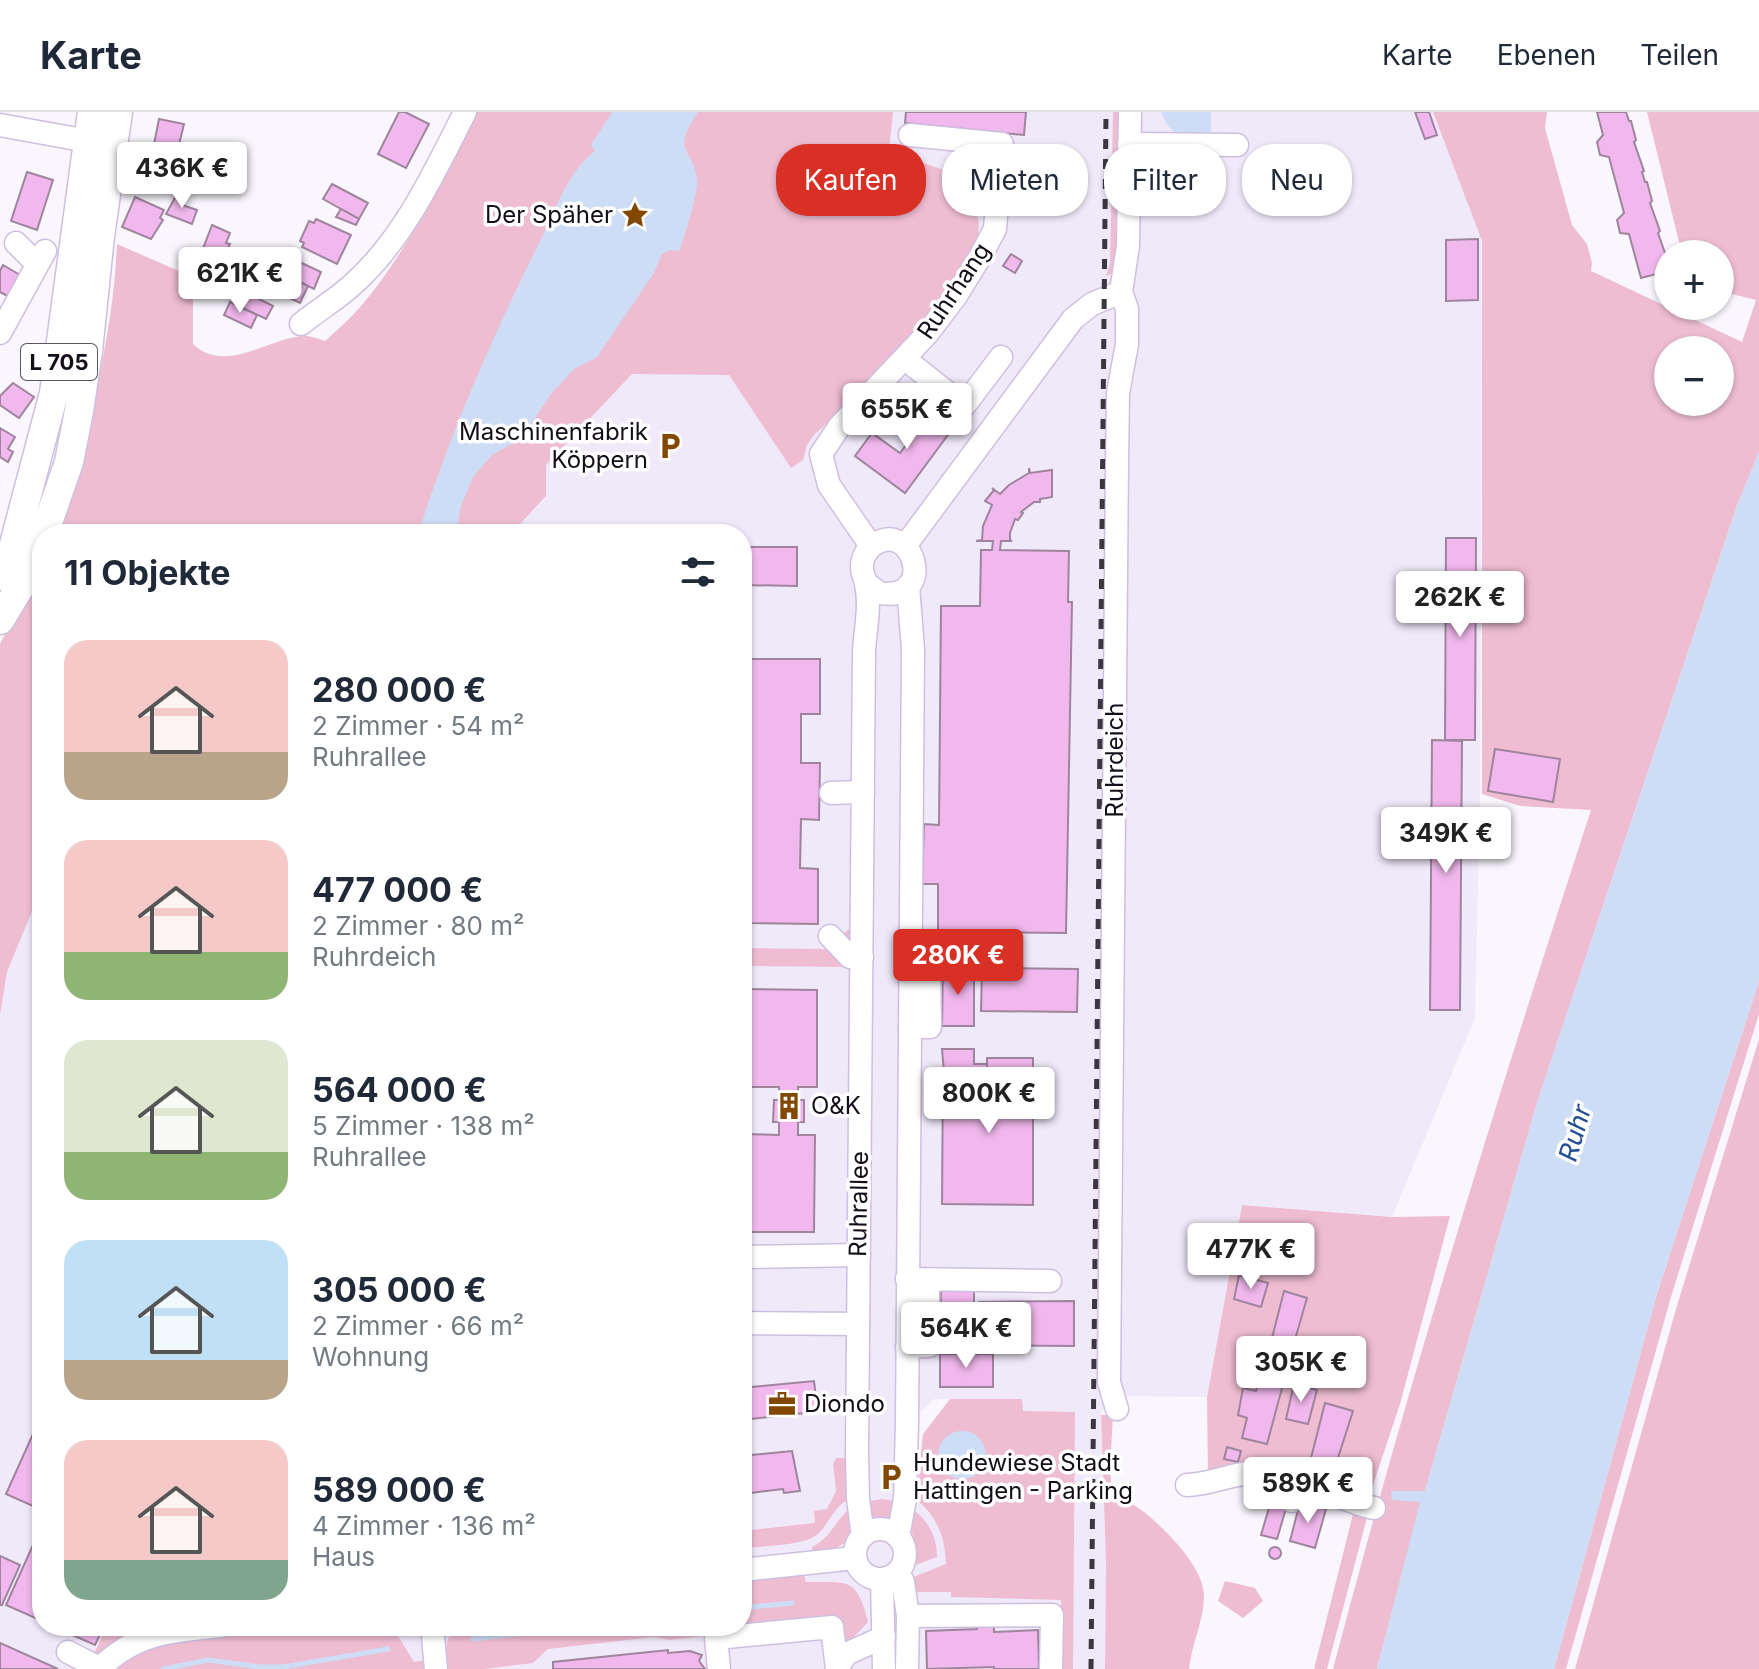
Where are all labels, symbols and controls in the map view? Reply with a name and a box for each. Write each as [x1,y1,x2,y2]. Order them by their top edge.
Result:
text: Karte [40,32,142,78]
text: Karte [1382,38,1453,72]
text: Ebenen [1497,38,1596,72]
text: Teilen [1640,38,1719,72]
pin: 436K € [117,142,247,210]
chip: Kaufen [776,144,926,216]
chip: Mieten [942,144,1088,216]
chip: Filter [1104,144,1226,216]
chip: Neu [1242,144,1352,216]
text: 436K € [135,152,229,183]
place label: Der Späher [485,200,613,229]
place icon: Der Späher [620,200,650,230]
street label: Ruhrhang [911,237,996,344]
map controls [1654,240,1734,416]
button: + [1654,240,1734,320]
pin: 621K € [175,247,305,315]
text: 621K € [196,257,284,288]
button: − [1654,336,1734,416]
road number: L 705 [21,344,97,380]
pin: 655K € [842,383,972,451]
text: 655K € [861,393,953,424]
place label: Maschinenfabrik Köppern [459,417,648,474]
parking icon: Maschinenfabrik Köppern [655,431,685,461]
icon: filters [676,550,720,594]
text: 11 Objekte [64,552,231,593]
pin: 262K € [1395,571,1525,639]
text: 262K € [1414,581,1506,612]
text: 280 000 € [312,669,487,710]
icon: home [128,672,224,768]
street label: Ruhrdeich [1100,703,1129,817]
text: 2 Zimmer · 54 m² [312,710,525,741]
text: Ruhrallee [312,741,427,772]
pin: 349K € [1381,807,1511,875]
text: 349K € [1399,817,1493,848]
text: 477 000 € [312,869,483,910]
icon: home [128,872,224,968]
text: 2 Zimmer · 80 m² [312,910,525,941]
pin: 280K € [893,929,1023,997]
text: 280K € [911,939,1005,970]
text: Ruhrdeich [312,941,436,972]
pin: 800K € [924,1067,1054,1135]
text: 564 000 € [312,1069,487,1110]
icon: home [128,1072,224,1168]
text: 800K € [942,1077,1036,1108]
building icon: O&K [774,1091,804,1121]
place label: O&K [811,1091,861,1120]
water label: Ruhr [1552,1100,1598,1165]
text: 5 Zimmer · 138 m² [312,1110,535,1141]
text: Ruhrallee [312,1141,427,1172]
street label: Ruhrallee [843,1151,874,1257]
pin: 477K € [1186,1223,1316,1291]
text: 477K € [1206,1233,1297,1264]
text: 305 000 € [312,1269,487,1310]
icon: home [128,1272,224,1368]
pin: 564K € [901,1302,1031,1370]
text: 2 Zimmer · 66 m² [312,1310,524,1341]
text: 564K € [919,1312,1013,1343]
pin: 305K € [1236,1336,1366,1404]
text: Wohnung [312,1341,429,1372]
text: 305K € [1254,1346,1348,1377]
office icon: Diondo [767,1389,797,1419]
place label: Diondo [804,1389,885,1418]
place label: Hundewiese Stadt Hattingen - Parking [913,1448,1133,1505]
pin: 589K € [1243,1457,1373,1525]
parking icon: Hundewiese Stadt Hattingen - Parking [876,1462,906,1492]
text: 589K € [1261,1467,1355,1498]
text: 589 000 € [312,1469,486,1510]
icon: home [128,1472,224,1568]
text: 4 Zimmer · 136 m² [312,1510,536,1541]
text: Haus [312,1541,375,1572]

